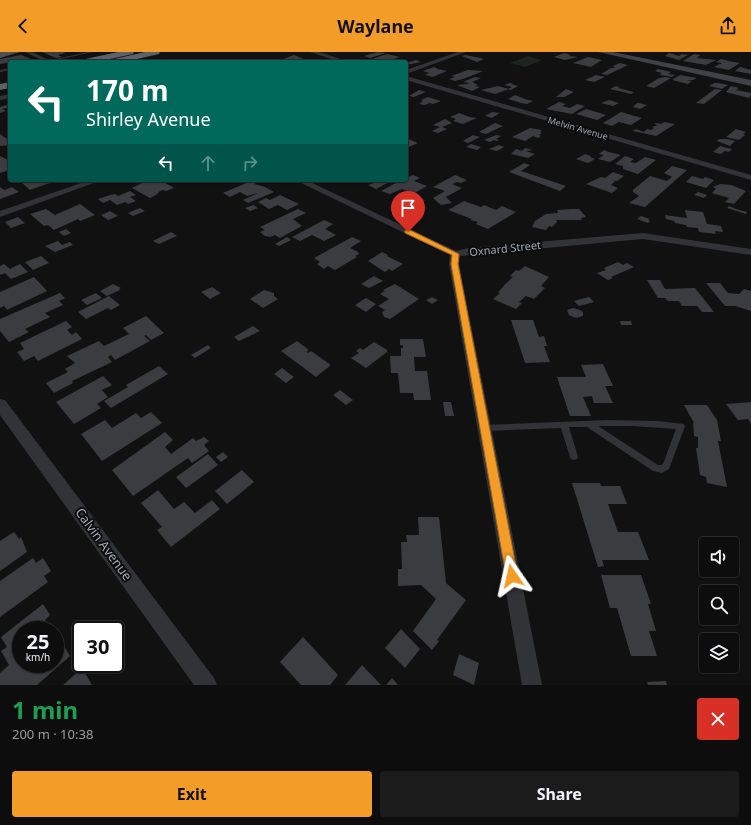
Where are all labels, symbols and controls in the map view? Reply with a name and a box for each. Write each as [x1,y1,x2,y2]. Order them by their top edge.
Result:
text: Waylane [337,14,414,38]
icon: back [12,15,34,37]
icon: share [717,15,739,37]
text: 170 m [86,71,169,109]
icon: left [20,76,72,128]
text: Shirley Avenue [86,107,211,131]
street label: Melvin Avenue [546,113,610,143]
icon: left [155,152,177,174]
icon: ahead [197,152,219,174]
icon: right [239,152,261,174]
pin [391,191,425,232]
icon: arrive [397,197,419,219]
street label: Oxnard Street [468,237,542,259]
street label: Calvin Avenue [71,504,137,584]
map controls [699,537,739,673]
button: sound [699,537,739,577]
position arrow [491,555,533,597]
button: search [699,585,739,625]
speed limit sign: 30 [72,621,124,673]
text: 25 [27,628,49,655]
button: layers [699,633,739,673]
text: km/h [26,650,50,664]
text: 1 min [12,693,78,726]
button: close [697,698,739,740]
text: 200 m · 10:38 [12,725,93,743]
button: Exit [12,771,372,817]
button: Share [380,771,739,817]

